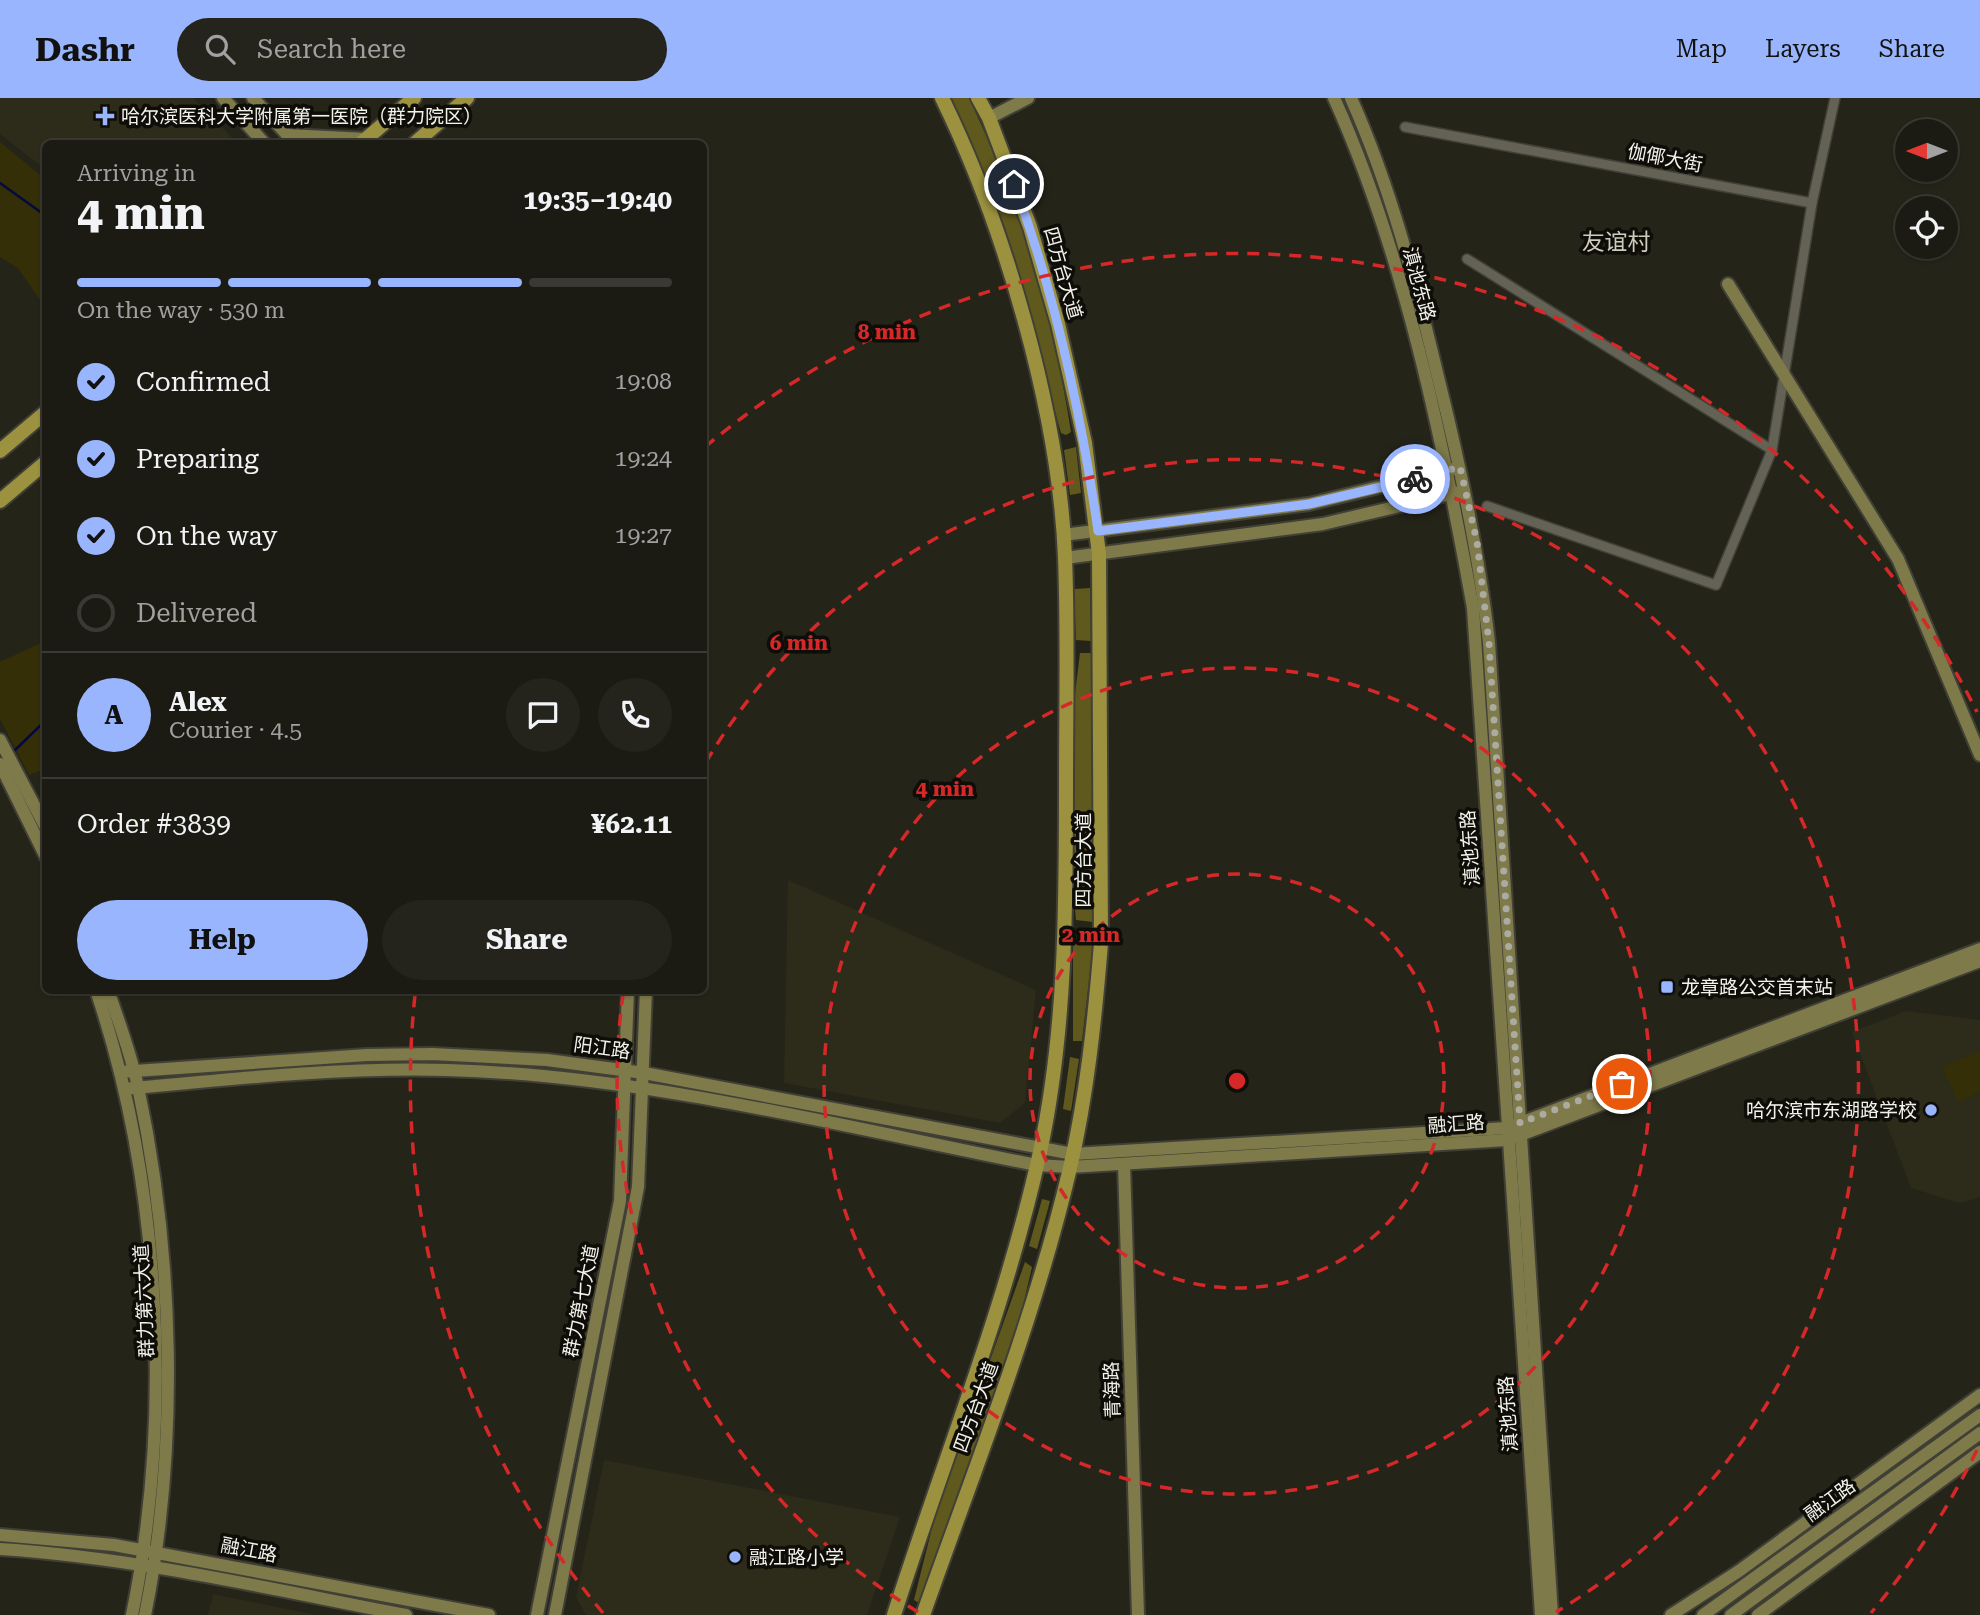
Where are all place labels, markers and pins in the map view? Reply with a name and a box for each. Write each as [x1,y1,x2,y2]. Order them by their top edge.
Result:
place label: 哈尔滨医科大学附属第一医院（群力院区） [121,105,482,128]
marker: 哈尔滨医科大学附属第一医院（群力院区） [95,106,115,126]
pin [984,154,1044,214]
place label: 龙章路公交首末站 [1681,976,1833,999]
marker: 龙章路公交首末站 [1659,979,1675,995]
pin [1592,1054,1652,1114]
centre of rings [1225,1069,1249,1093]
place label: 哈尔滨市东湖路学校 [1746,1099,1917,1122]
marker: 哈尔滨市东湖路学校 [1923,1102,1939,1118]
place label: 融江路小学 [749,1546,844,1569]
marker: 融江路小学 [727,1549,743,1565]

